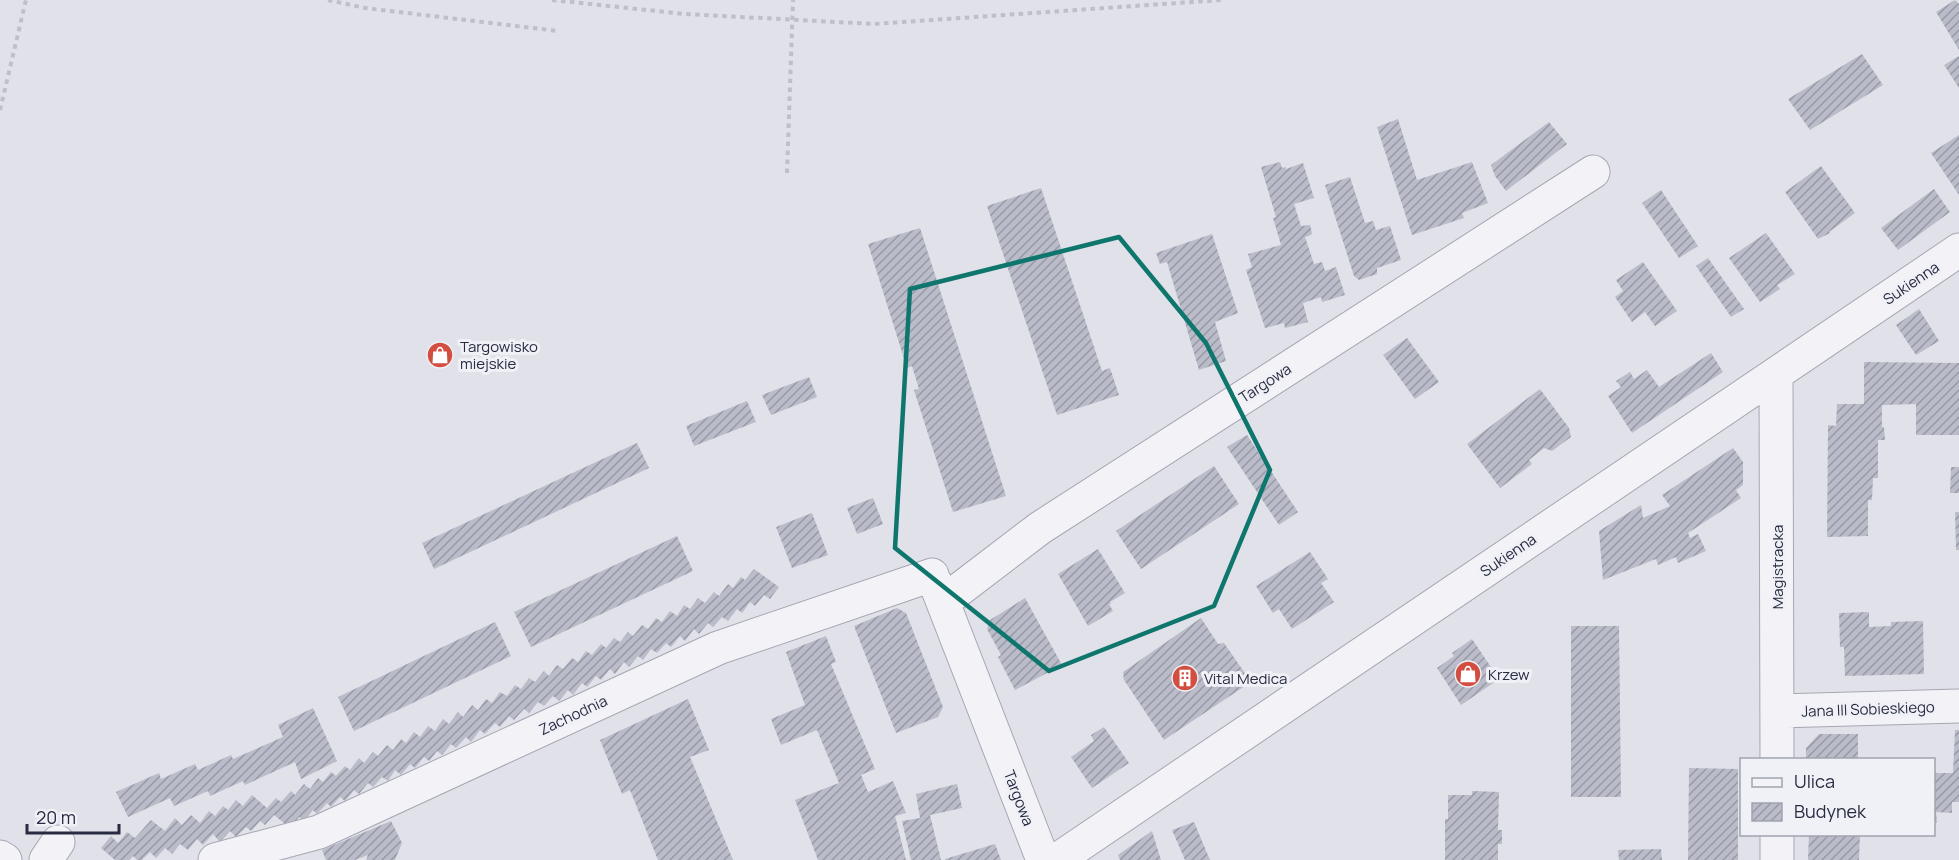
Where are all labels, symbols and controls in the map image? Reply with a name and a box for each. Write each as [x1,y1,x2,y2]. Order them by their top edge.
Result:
street label: Sukienna [1879,256,1943,310]
place label: Targowisko miejskie [460,336,538,374]
shop icon: Targowisko miejskie [425,340,455,370]
street label: Targowa [1235,358,1295,408]
street label: Magistracka [1767,525,1788,609]
street label: Sukienna [1476,528,1540,582]
shop icon: Krzew [1453,659,1483,689]
building icon: Vital Medica [1170,663,1200,693]
place label: Krzew [1488,664,1530,685]
place label: Vital Medica [1204,668,1287,689]
street label: Zachodnia [535,690,611,740]
street label: Jana III Sobieskiego [1801,696,1935,722]
legend [1740,758,1935,836]
street label: Targowa [999,767,1039,829]
text: Ulica [1794,769,1835,793]
scale bar [27,797,118,835]
text: Budynek [1794,799,1867,823]
text: 20 m [36,805,76,829]

